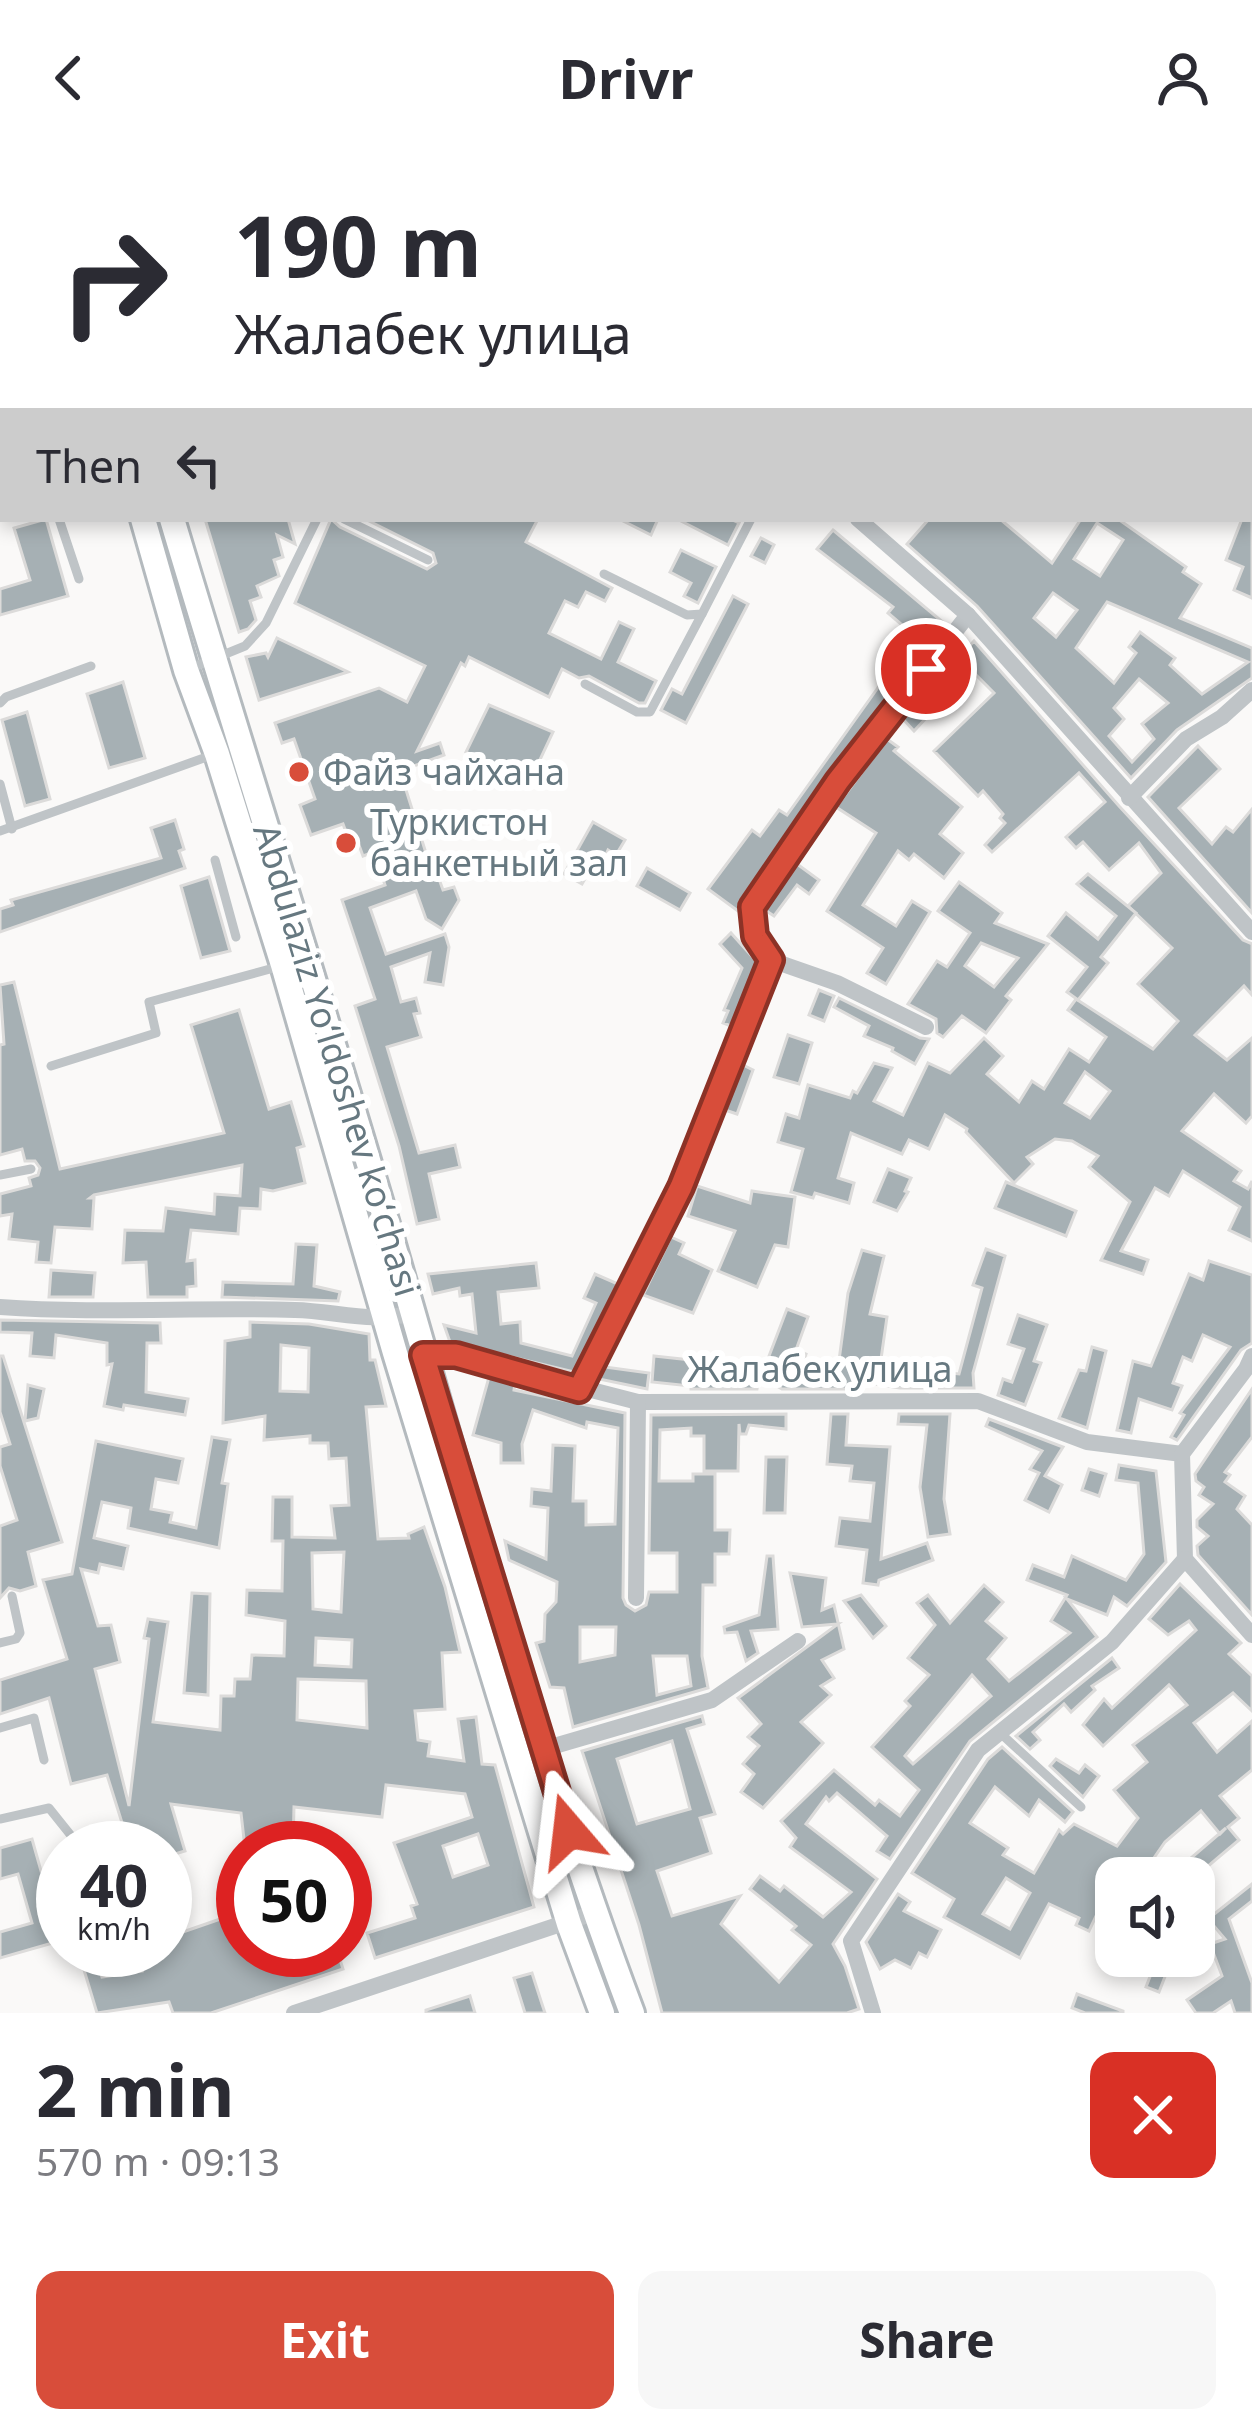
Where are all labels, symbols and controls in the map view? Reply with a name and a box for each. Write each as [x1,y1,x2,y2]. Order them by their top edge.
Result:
text: Drivr [559,41,693,115]
icon: back [36,45,102,111]
icon: person [1150,45,1216,111]
text: 190 m [234,187,482,302]
icon: right [36,204,192,360]
text: Жалабек улица [234,296,632,370]
icon: left [166,432,232,498]
text: Then [36,435,142,496]
pin [875,618,977,720]
icon: arrive [893,636,959,702]
place label: Файз чайхана [323,747,565,796]
marker: Файз чайхана [286,759,312,785]
place label: Туркистон банкетный зал [370,797,628,887]
street label: Abdulaziz Yoʻldoshev koʻchasi [242,818,433,1302]
marker: Туркистон банкетный зал [333,830,359,856]
street label: Жалабек улица [687,1344,953,1393]
position arrow [506,1768,632,1894]
speed limit sign: 50 [216,1821,372,1977]
text: 40 [80,1843,148,1925]
map controls [1095,1857,1215,1977]
button: sound [1095,1857,1215,1977]
text: km/h [77,1908,151,1949]
text: 2 min [36,2040,234,2138]
button: close [1090,2052,1216,2178]
text: 570 m · 09:13 [36,2134,280,2187]
button: Exit [36,2271,614,2409]
button: Share [638,2271,1216,2409]

